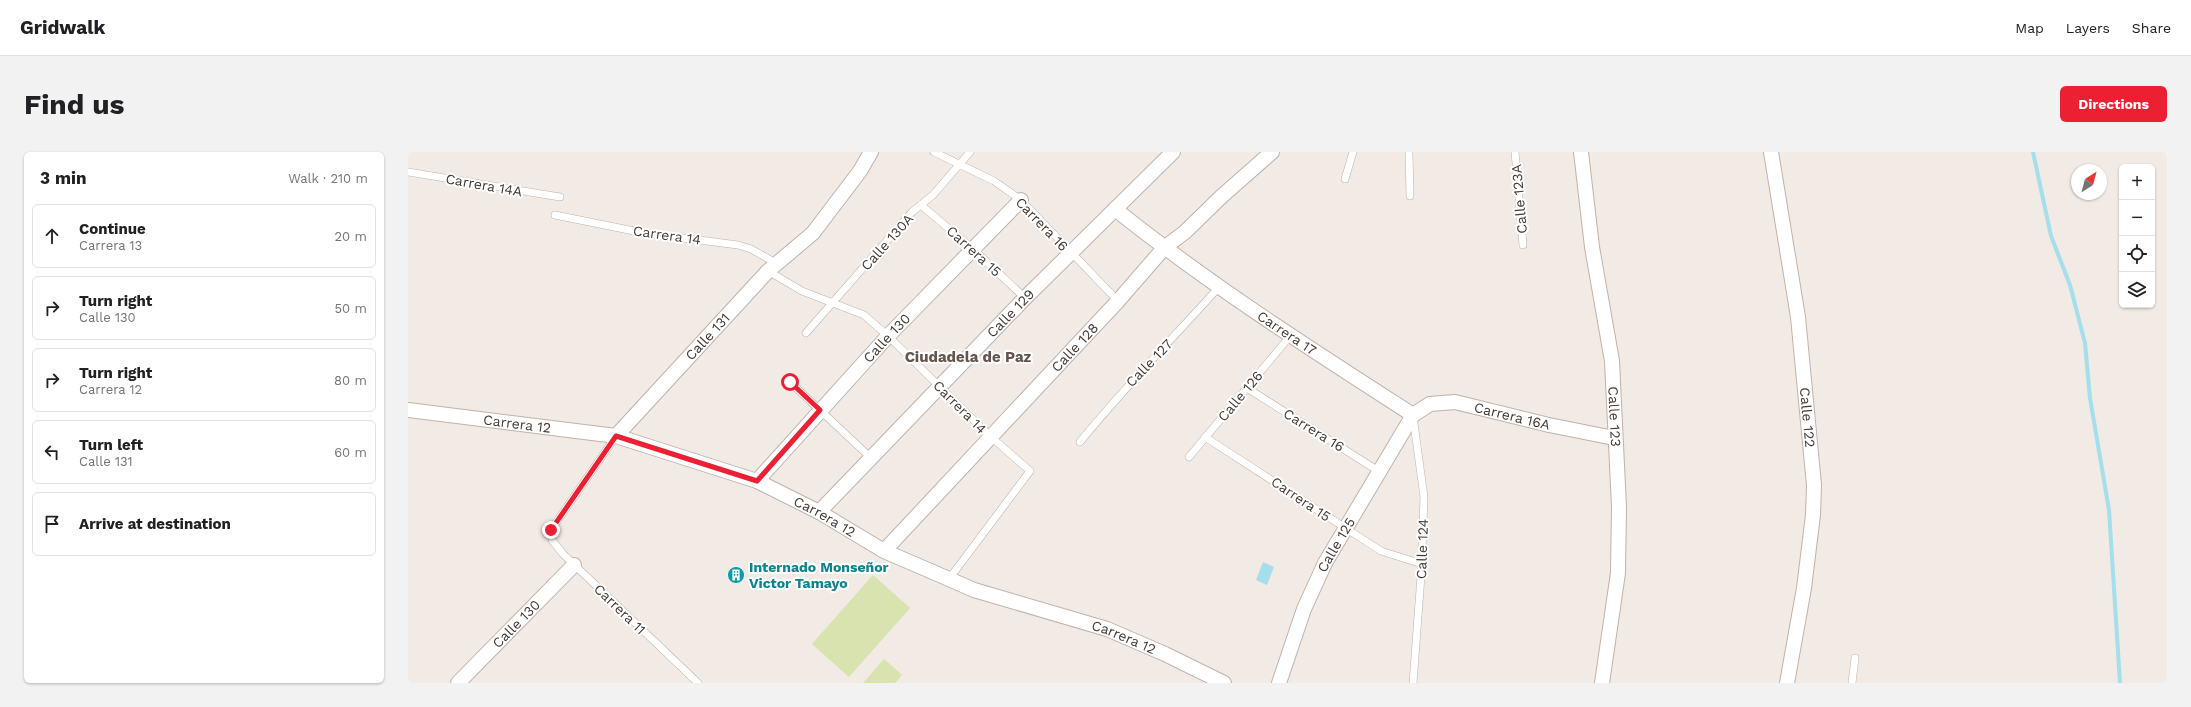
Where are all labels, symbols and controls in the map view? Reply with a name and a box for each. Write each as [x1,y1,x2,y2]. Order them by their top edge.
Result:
text: Gridwalk [20,16,105,39]
text: Map [2015,20,2044,36]
text: Layers [2066,20,2110,36]
text: Share [2132,20,2171,36]
button: Directions [2060,86,2167,122]
text: Find us [24,88,124,121]
street label: Calle 123A [1508,164,1530,234]
north arrow [2071,164,2107,200]
map controls [2119,164,2155,308]
button: + [2119,164,2155,200]
text: 3 min [40,168,86,188]
street label: Carrera 14A [444,170,524,200]
text: Walk · 210 m [288,171,368,186]
street label: Carrera 16 [1012,194,1072,254]
button: − [2119,200,2155,236]
street label: Calle 130A [858,211,916,273]
text: Continue [79,220,146,238]
street label: Carrera 14 [632,222,702,248]
street label: Carrera 15 [943,222,1005,280]
icon: ahead [41,225,63,247]
text: 20 m [335,229,367,244]
button: locate [2119,236,2155,272]
text: Carrera 13 [79,238,142,253]
button: layers [2119,272,2155,308]
street label: Calle 129 [983,286,1037,341]
text: Turn right [79,292,152,310]
icon: right [41,297,63,319]
text: 50 m [335,301,367,316]
street label: Carrera 17 [1254,307,1320,358]
text: Calle 130 [79,310,136,325]
street label: Calle 131 [682,310,733,363]
street label: Calle 130 [860,310,913,366]
street label: Calle 128 [1048,320,1101,375]
street label: Calle 127 [1122,336,1176,390]
district label: Ciudadela de Paz [905,348,1032,366]
text: Turn right [79,364,152,382]
street label: Calle 126 [1214,368,1266,424]
icon: right [41,369,63,391]
text: 80 m [334,373,367,388]
route start [781,373,799,391]
street label: Carrera 14 [930,377,990,437]
text: Carrera 12 [79,382,142,397]
street label: Calle 123 [1605,386,1624,447]
street label: Calle 122 [1797,386,1818,448]
street label: Carrera 16A [1472,399,1552,433]
street label: Carrera 16 [1281,405,1347,455]
street label: Carrera 12 [482,411,552,436]
text: Turn left [79,436,143,454]
icon: left [41,441,63,463]
text: 60 m [334,445,367,460]
text: Calle 131 [79,454,133,469]
street label: Carrera 15 [1268,473,1334,525]
street label: Carrera 12 [791,493,858,540]
icon: arrive [41,513,63,535]
text: Arrive at destination [79,515,231,533]
street label: Calle 125 [1314,515,1358,574]
street label: Calle 124 [1413,519,1431,579]
route end [542,521,560,539]
place label: Internado Monseñor Victor Tamayo [749,559,889,591]
building icon: Internado Monseñor Victor Tamayo [726,565,746,585]
street label: Carrera 11 [591,581,649,637]
street label: Calle 130 [489,596,543,651]
street label: Carrera 12 [1090,617,1158,657]

